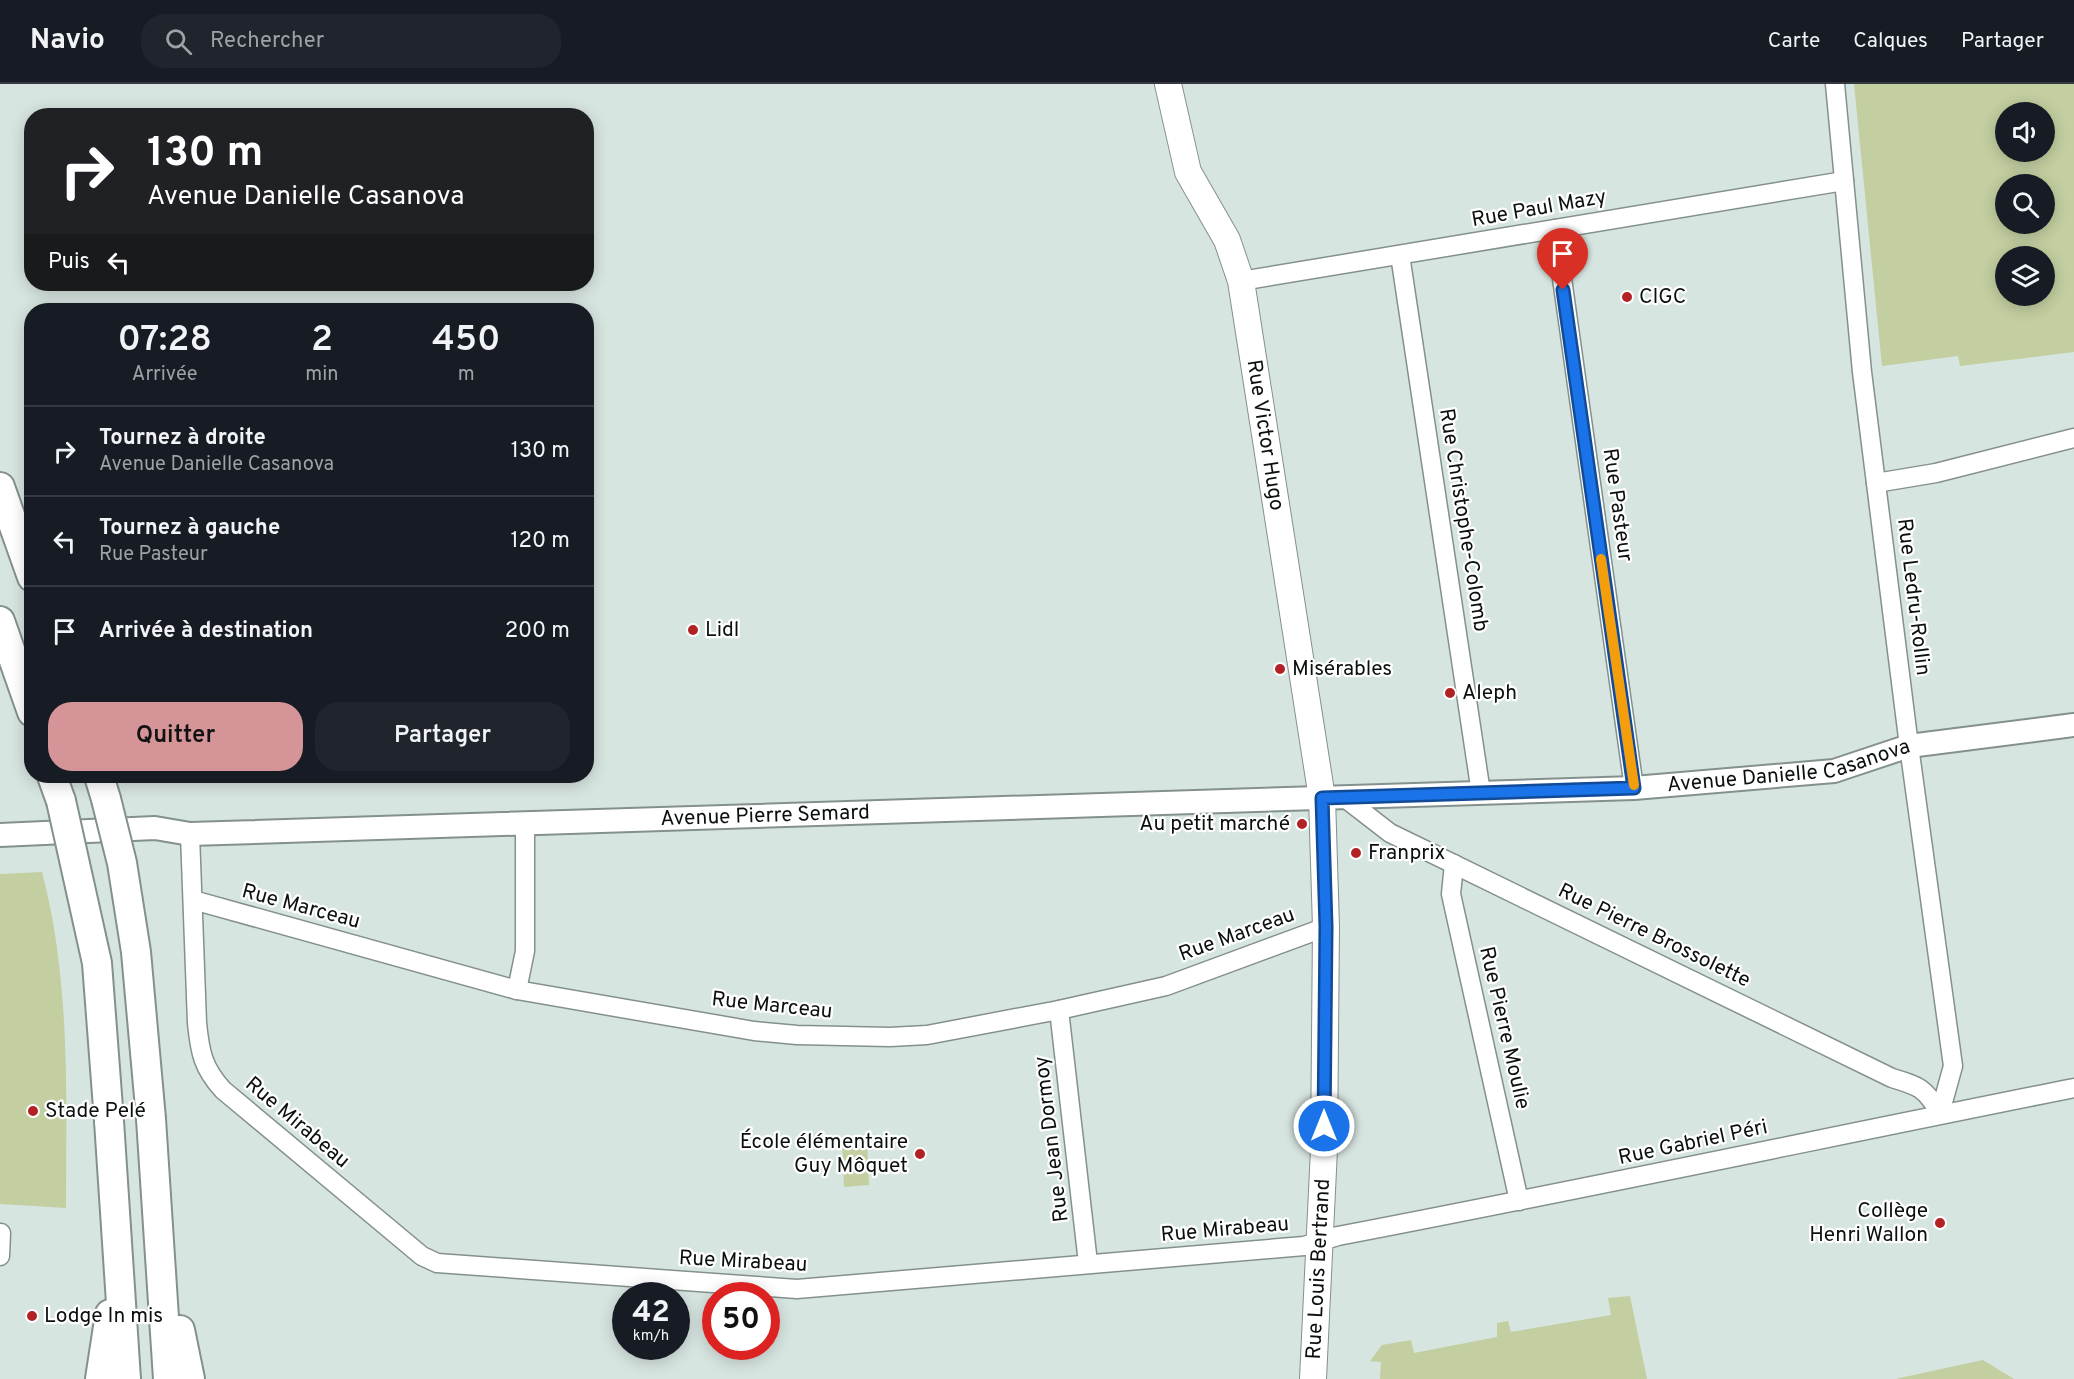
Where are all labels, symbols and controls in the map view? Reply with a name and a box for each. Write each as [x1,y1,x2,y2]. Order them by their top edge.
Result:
search box [141,14,561,68]
text: Navio [30,23,105,59]
icon: search [162,25,195,58]
text: Rechercher [210,28,324,55]
text: Carte [1768,28,1820,55]
text: Calques [1853,28,1928,55]
text: Partager [1961,28,2044,55]
map controls [1995,102,2055,306]
button: sound [1995,102,2055,162]
text: 130 m [147,128,263,181]
icon: right [48,132,126,210]
button: search [1995,174,2055,234]
text: Avenue Danielle Casanova [147,180,464,214]
street label: Rue Paul Mazy [1469,184,1609,234]
pin [1537,228,1588,290]
icon: arrive [1546,237,1579,270]
icon: left [102,246,135,279]
button: layers [1995,246,2055,306]
text: Puis [48,249,90,276]
place label: CIGC [1639,284,1686,311]
marker: CIGC [1620,290,1634,304]
text: 07:28 [117,318,212,364]
text: 2 [311,318,333,364]
text: 450 [432,318,500,364]
street label: Rue Victor Hugo [1240,358,1290,513]
text: Arrivée [132,362,198,388]
text: min [305,362,339,388]
text: m [458,362,475,388]
street label: Rue Christophe-Colomb [1432,406,1494,634]
text: Tournez à droite [99,425,266,452]
icon: right [48,435,81,468]
text: 130 m [511,438,570,465]
street label: Rue Pasteur [1596,447,1638,563]
text: Avenue Danielle Casanova [99,452,334,478]
text: Tournez à gauche [99,515,280,542]
street label: Rue Ledru-Rollin [1890,517,1936,677]
icon: left [48,525,81,558]
text: 120 m [510,528,570,555]
text: Rue Pasteur [99,542,208,568]
icon: arrive [48,615,81,648]
place label: Lidl [705,617,739,644]
text: Arrivée à destination [99,618,313,645]
text: 200 m [505,618,570,645]
marker: Lidl [686,623,700,637]
place label: Misérables [1292,656,1392,683]
marker: Misérables [1273,662,1287,676]
place label: Aleph [1462,680,1517,707]
marker: Aleph [1443,686,1457,700]
button: Quitter [48,702,303,771]
button: Partager [315,702,570,771]
street label: Avenue Danielle Casanova [1666,733,1914,799]
street label: Avenue Pierre Semard [660,799,870,833]
place label: Au petit marché [1139,811,1290,838]
marker: Au petit marché [1295,817,1309,831]
place label: Franprix [1368,840,1446,867]
marker: Franprix [1349,846,1363,860]
street label: Rue Marceau [239,878,363,936]
street label: Rue Pierre Brossolette [1553,878,1755,994]
street label: Rue Marceau [1175,902,1299,968]
street label: Rue Pierre Moulie [1472,944,1536,1112]
street label: Rue Marceau [710,986,834,1026]
street label: Rue Jean Dormoy [1028,1055,1076,1223]
street label: Rue Mirabeau [239,1071,355,1175]
position arrow [1292,1094,1356,1158]
place label: Stade Pelé [45,1098,146,1125]
marker: Stade Pelé [26,1104,40,1118]
street label: Rue Gabriel Péri [1616,1114,1770,1172]
place label: École élémentaire Guy Môquet [740,1128,908,1180]
marker: École élémentaire Guy Môquet [913,1147,927,1161]
street label: Rue Louis Bertrand [1301,1178,1337,1360]
place label: Collège Henri Wallon [1809,1198,1928,1249]
street label: Rue Mirabeau [1160,1211,1290,1249]
marker: Collège Henri Wallon [1933,1216,1947,1230]
street label: Rue Mirabeau [678,1245,808,1279]
speed limit sign: 50 [702,1282,780,1360]
text: 42 [632,1295,670,1332]
place label: Lodge In mis [44,1303,163,1330]
marker: Lodge In mis [25,1309,39,1323]
text: km/h [633,1327,669,1346]

